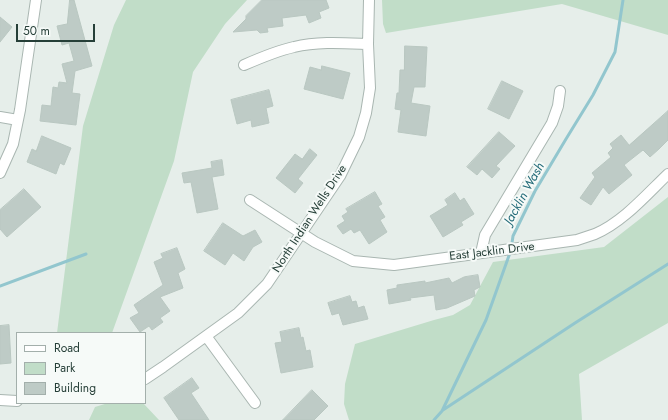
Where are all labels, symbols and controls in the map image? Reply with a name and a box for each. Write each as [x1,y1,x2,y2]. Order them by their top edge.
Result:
scale bar [18,16,97,42]
text: 50 m [23,22,50,40]
water label: Jacklin Wash [502,160,548,228]
street label: North Indian Wells Drive [270,163,350,275]
street label: East Jacklin Drive [449,240,535,264]
legend [16,332,146,404]
text: Road [54,339,80,357]
text: Park [54,359,75,377]
text: Building [54,379,96,397]

